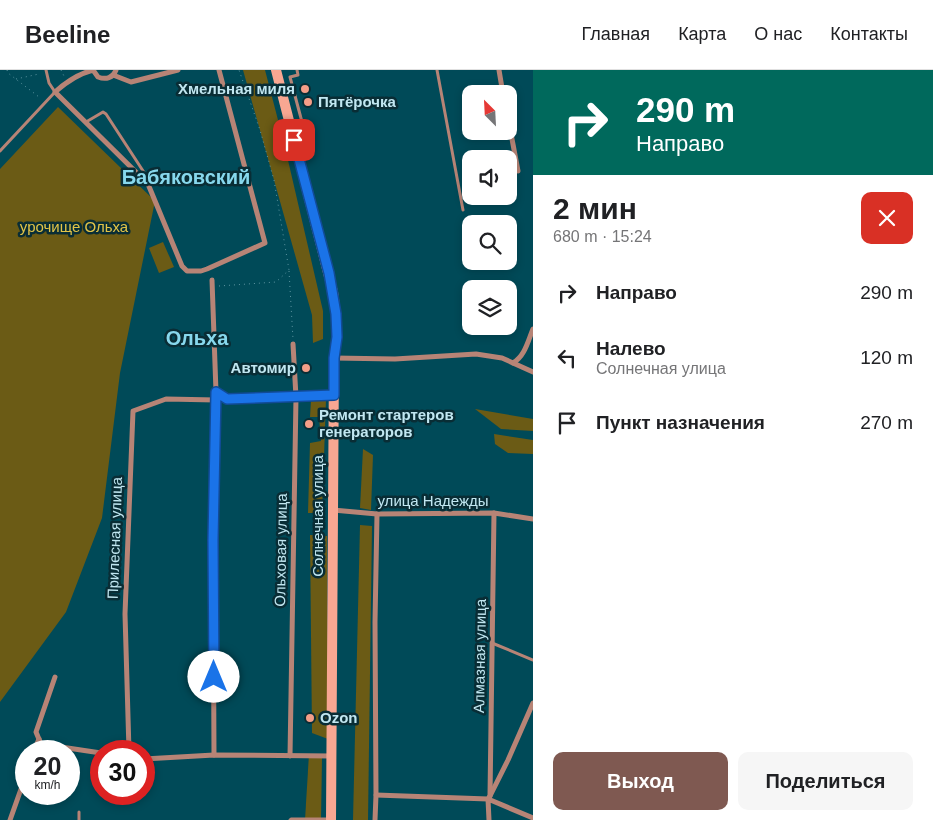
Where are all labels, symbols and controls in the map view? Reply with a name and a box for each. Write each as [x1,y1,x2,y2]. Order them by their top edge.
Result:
text: Beeline [25,21,110,48]
text: Главная [582,24,650,44]
text: Карта [678,24,726,44]
text: О нас [754,24,802,44]
text: Контакты [830,24,908,44]
place label: Хмельная миля [178,80,295,97]
marker: Хмельная миля [299,83,311,95]
north arrow [462,85,518,140]
map controls [462,85,517,335]
icon: right [553,90,618,155]
text: 290 m [636,90,735,129]
place label: Пятёрочка [318,93,396,110]
marker: Пятёрочка [302,96,314,108]
pin [273,119,315,161]
icon: arrive [280,126,308,154]
text: Направо [636,131,724,156]
button: sound [462,150,517,205]
district label: Бабяковский [122,166,250,188]
text: 2 мин [553,192,637,225]
button: close [861,192,913,244]
button: search [462,215,517,270]
park label: урочище Ольха [20,218,129,235]
text: 680 m · 15:24 [553,228,652,245]
icon: right [553,279,581,307]
button: layers [462,280,517,335]
text: Направо [596,282,677,303]
text: 290 m [860,282,913,303]
district label: Ольха [166,327,229,349]
text: Налево [596,338,666,359]
icon: left [553,344,581,372]
text: 120 m [860,347,913,368]
place label: Автомир [231,359,296,376]
text: Солнечная улица [596,360,726,377]
marker: Автомир [300,362,312,374]
place label: Ремонт стартеров генераторов [319,406,454,440]
icon: arrive [553,409,581,437]
text: Пункт назначения [596,412,765,433]
text: 270 m [860,412,913,433]
marker: Ремонт стартеров генераторов [303,418,315,430]
street label: Солнечная улица [309,455,326,577]
street label: Прилесная улица [104,476,125,599]
street label: Ольховая улица [271,492,290,607]
street label: улица Надежды [377,492,489,509]
street label: Алмазная улица [470,598,489,713]
position arrow [187,650,239,702]
place label: Ozon [320,709,358,726]
marker: Ozon [304,712,316,724]
speed limit sign: 30 [90,740,155,805]
text: 20 [34,752,61,780]
button: Выход [553,752,728,810]
button: Поделиться [738,752,913,810]
text: km/h [34,778,61,792]

